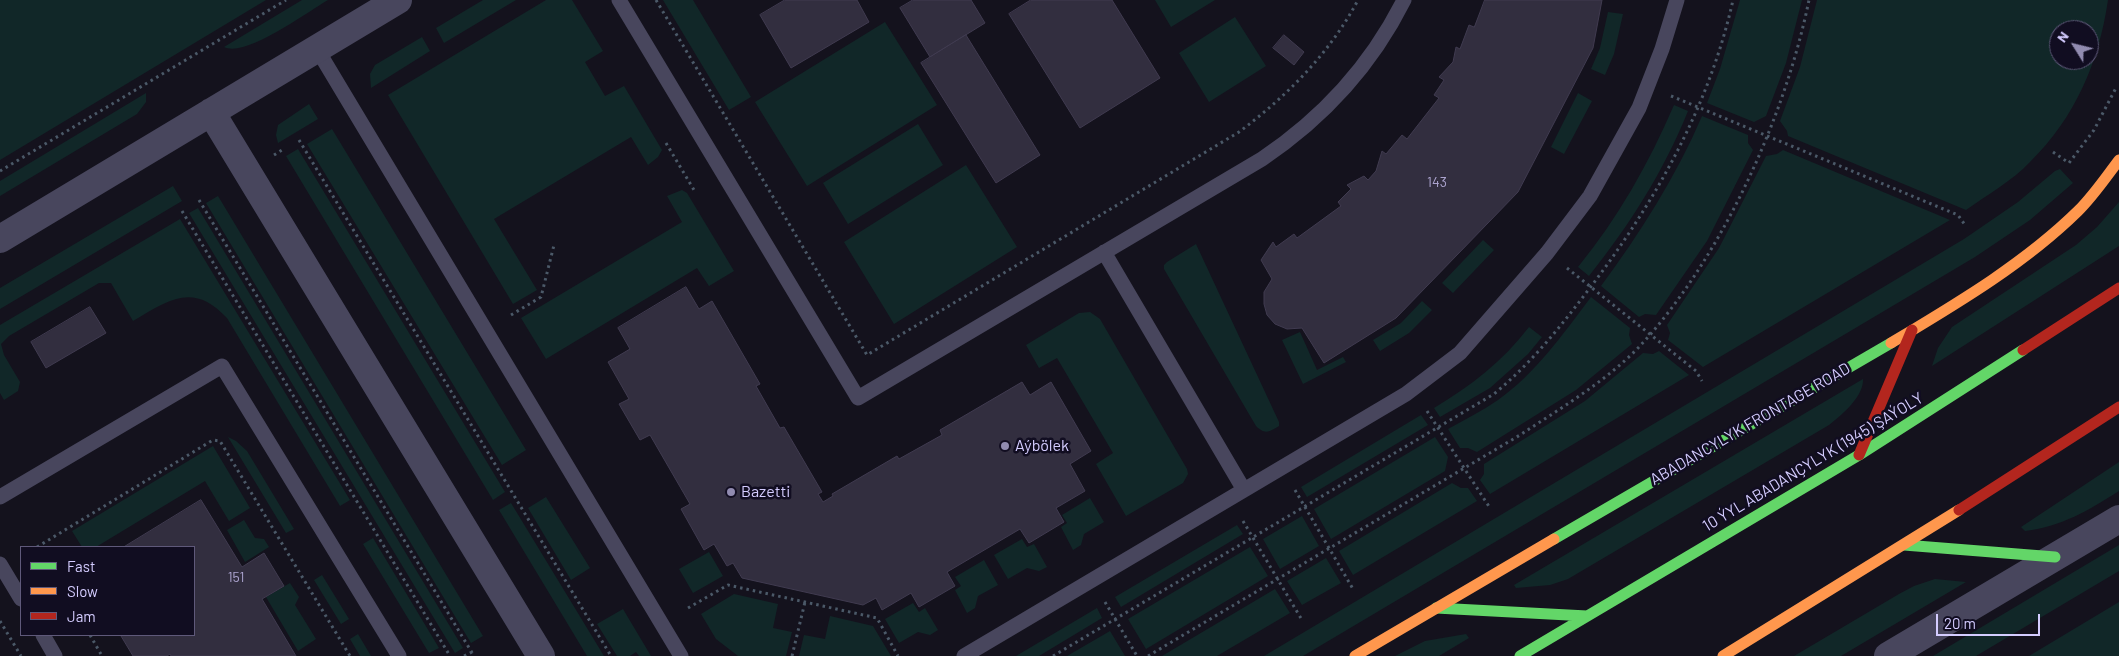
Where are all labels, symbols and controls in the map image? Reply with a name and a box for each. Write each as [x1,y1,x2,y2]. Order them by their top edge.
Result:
north arrow [2049,20,2099,70]
text: N [2053,28,2072,45]
house number: 143 [1427,174,1447,190]
street label: ABADANCYLYK FRONTAGE ROAD [1647,359,1853,489]
street label: 10 ÝYL ABADANÇYLYK (1945) ŞAÝOLY [1699,388,1927,536]
place label: Aýbölek [1015,436,1069,456]
marker: Aýbölek [999,440,1011,452]
place label: Bazetti [741,482,790,502]
marker: Bazetti [725,486,737,498]
legend [20,546,195,636]
text: Fast [67,557,95,575]
house number: 151 [228,569,244,585]
text: Slow [67,582,98,600]
scale bar [1939,604,2043,636]
text: Jam [67,607,96,625]
text: 20 m [1944,614,1976,632]

